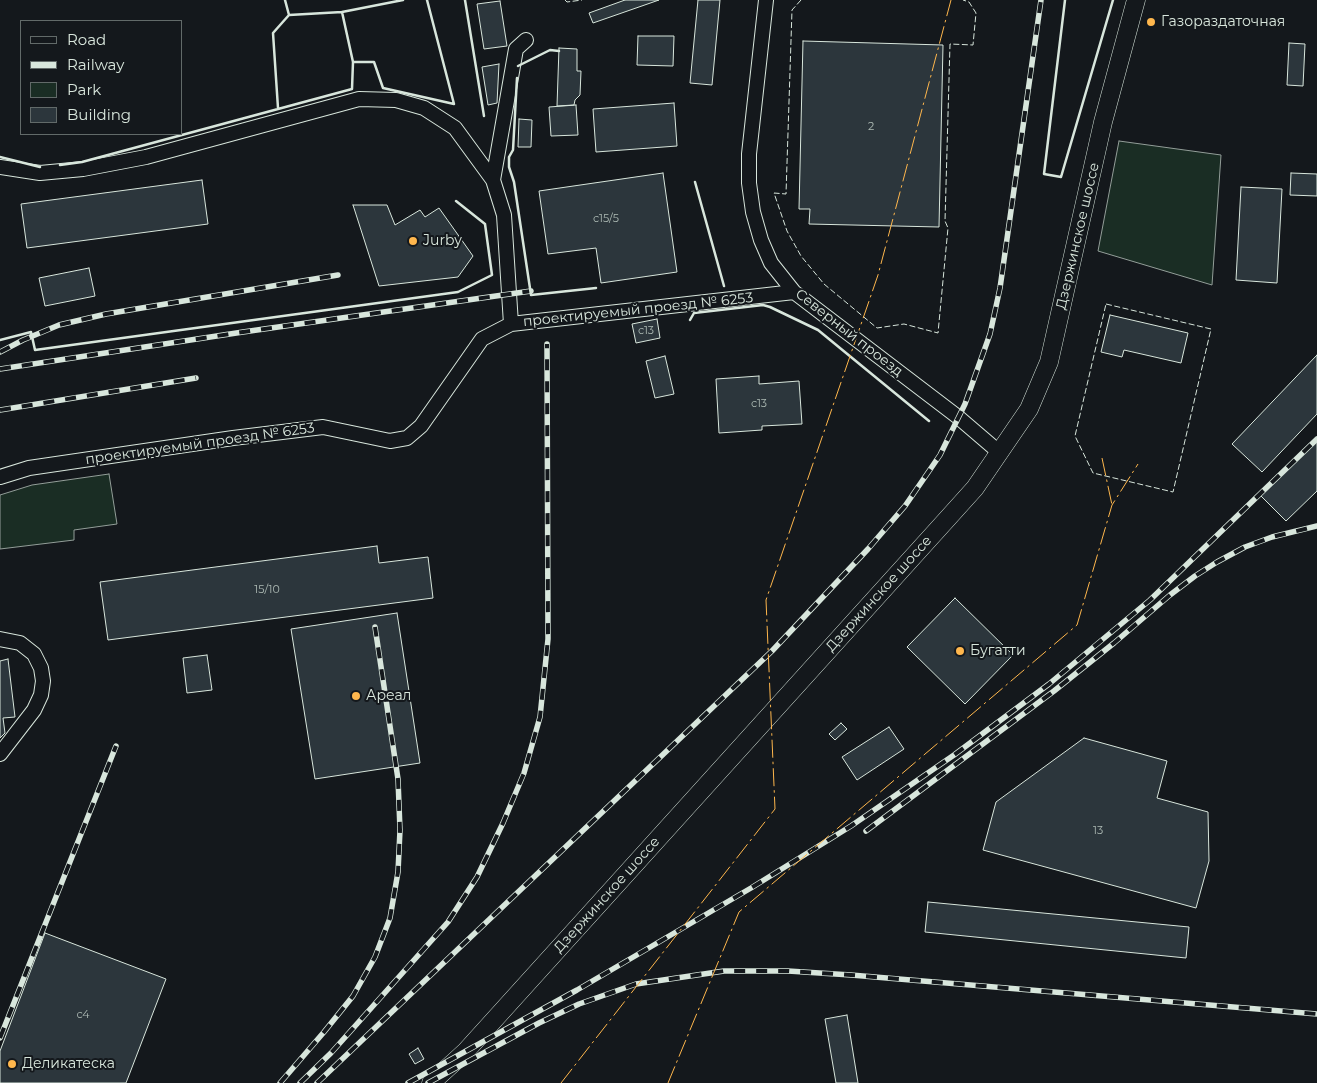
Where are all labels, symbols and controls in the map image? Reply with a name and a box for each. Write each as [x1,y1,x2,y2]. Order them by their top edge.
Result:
place label: Газораздаточная [1161,14,1285,30]
marker: Газораздаточная [1145,16,1157,28]
legend [20,20,182,135]
text: Road [67,30,106,49]
text: Railway [67,55,124,74]
text: Park [67,80,101,99]
text: Building [67,105,131,124]
house number: 2 [868,120,874,134]
street label: Дзержинское шоссе [1053,161,1103,311]
house number: с15/5 [593,212,619,226]
place label: Jurby [423,233,462,249]
marker: Jurby [407,235,419,247]
street label: Северный проезд [792,286,906,380]
street label: проектируемый проезд № 6253 [522,290,754,330]
house number: с13 [638,324,654,338]
house number: с13 [751,397,767,411]
street label: проектируемый проезд № 6253 [84,420,316,468]
street label: Дзержинское шоссе [822,533,936,655]
house number: 15/10 [254,583,280,597]
place label: Бугатти [970,643,1026,659]
marker: Бугатти [954,645,966,657]
place label: Ареал [366,688,411,704]
marker: Ареал [350,690,362,702]
house number: 13 [1093,824,1103,838]
street label: Дзержинское шоссе [550,834,664,956]
house number: с4 [76,1008,90,1022]
place label: Деликатеска [22,1056,115,1072]
marker: Деликатеска [6,1058,18,1070]

